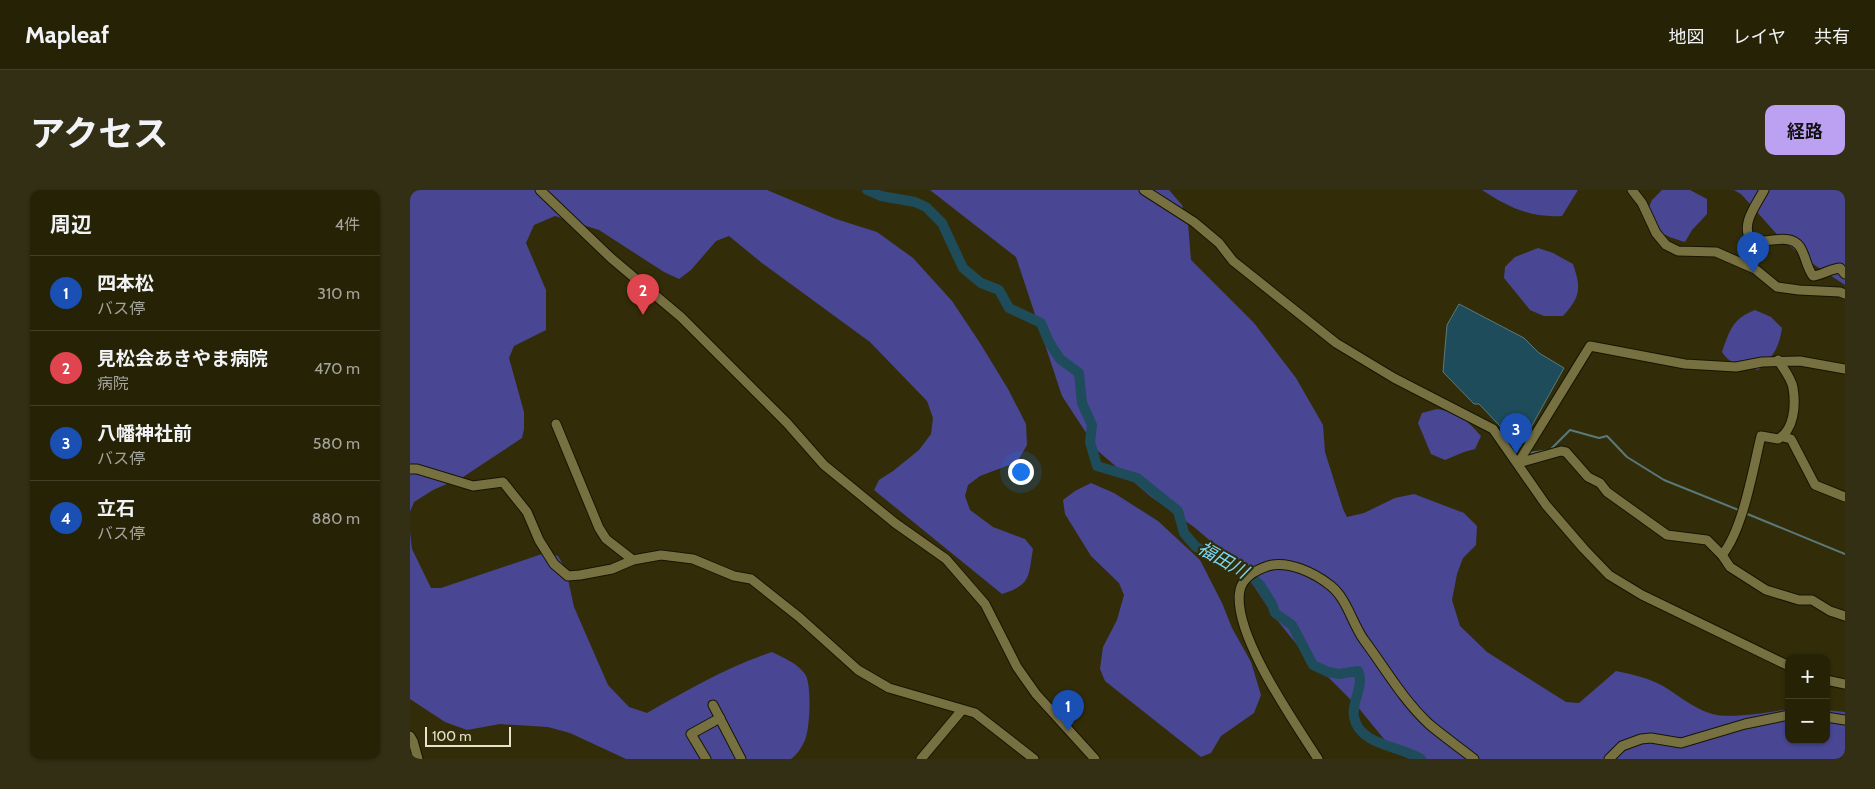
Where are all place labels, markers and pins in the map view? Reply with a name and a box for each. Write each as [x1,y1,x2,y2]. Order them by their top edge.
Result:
pin: 4 [1737,232,1769,273]
pin: 2 [627,274,659,315]
pin: 3 [1500,413,1532,454]
pin: 1 [1052,690,1084,731]

